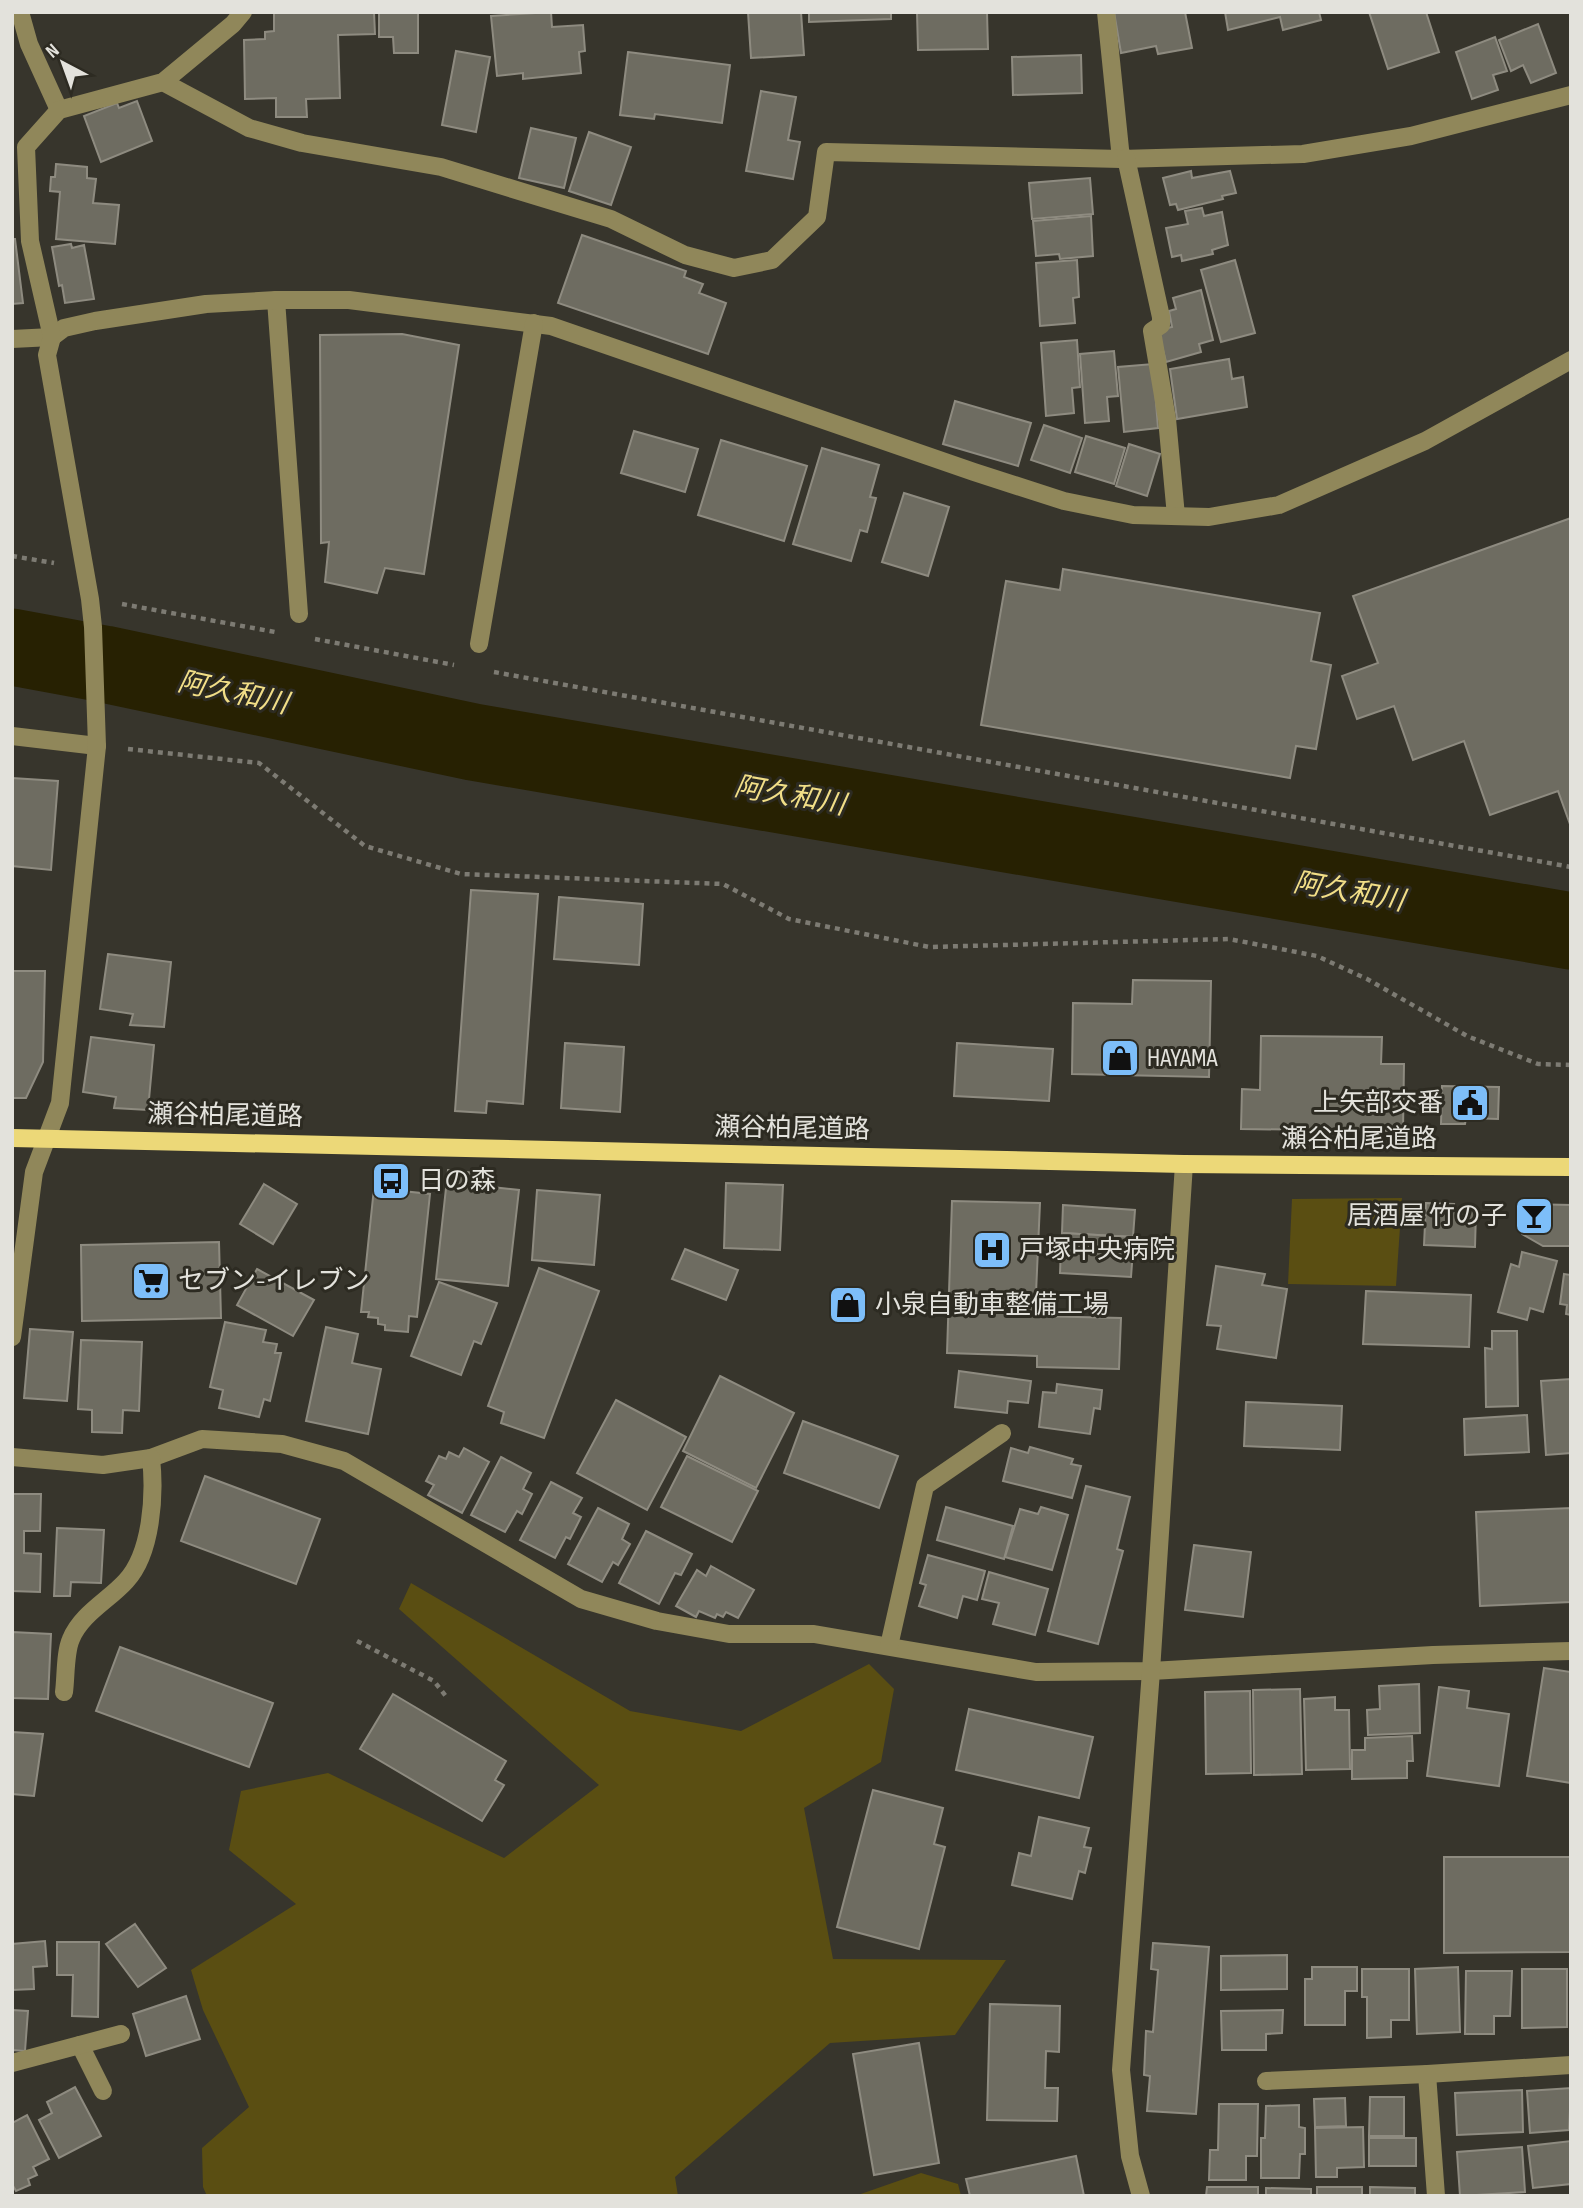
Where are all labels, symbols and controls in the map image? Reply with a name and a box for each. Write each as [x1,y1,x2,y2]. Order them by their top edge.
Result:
north arrow [28,28,98,98]
text: N [41,39,64,63]
water label: 阿久和川 [175,665,294,721]
water label: 阿久和川 [732,770,851,822]
water label: 阿久和川 [1291,866,1410,918]
shop icon: HAYAMA [1099,1037,1141,1079]
place label: HAYAMA [1147,1043,1219,1074]
public building icon: 上矢部交番 [1449,1082,1491,1124]
place label: 上矢部交番 [1313,1088,1443,1119]
street label: 瀬谷柏尾道路 [147,1099,303,1133]
street label: 瀬谷柏尾道路 [714,1112,870,1146]
street label: 瀬谷柏尾道路 [1281,1124,1437,1155]
bus stop icon: 日の森 [370,1160,412,1202]
place label: 日の森 [418,1166,496,1197]
bar icon: 居酒屋 竹の子 [1513,1195,1555,1237]
place label: 居酒屋 竹の子 [1347,1201,1507,1232]
hospital icon: 戸塚中央病院 [971,1229,1013,1271]
place label: 戸塚中央病院 [1019,1235,1175,1266]
supermarket icon: セブン-イレブン [130,1260,172,1302]
place label: セブン-イレブン [178,1266,370,1297]
shop icon: 小泉自動車整備工場 [827,1284,869,1326]
place label: 小泉自動車整備工場 [875,1290,1109,1321]

